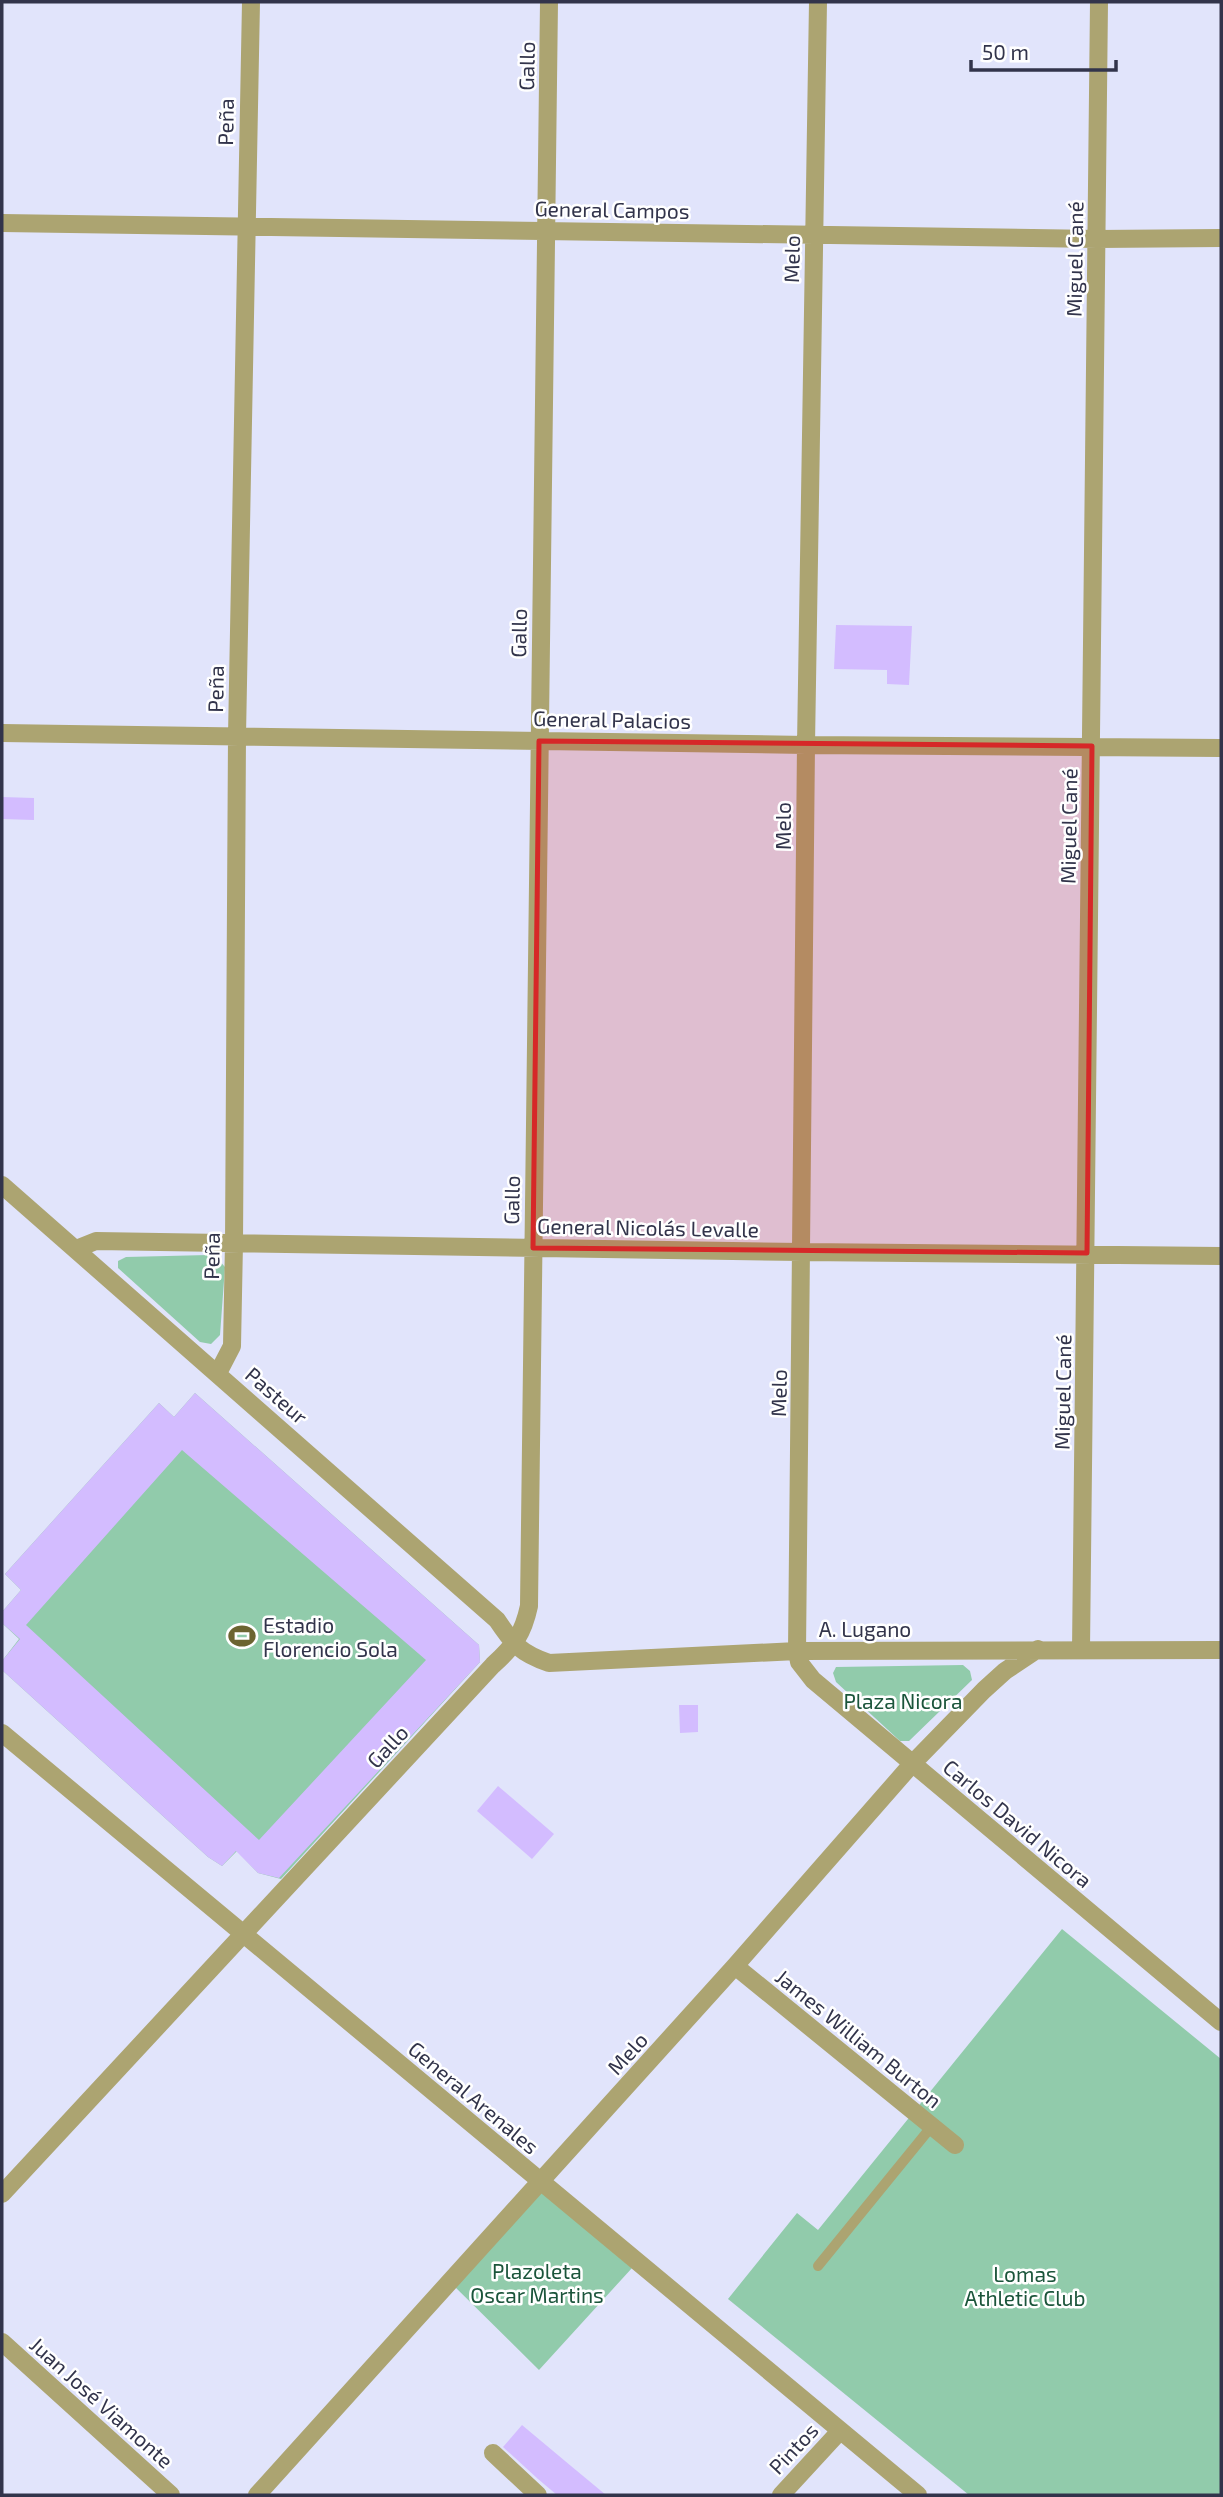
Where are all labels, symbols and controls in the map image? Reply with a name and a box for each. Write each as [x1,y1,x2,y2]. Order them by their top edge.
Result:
scale bar [971,28,1116,72]
text: 50 m [982,39,1029,64]
street label: Gallo [513,41,539,91]
street label: Peña [212,98,238,146]
street label: General Campos [534,195,690,223]
street label: Miguel Cané [1060,201,1088,317]
street label: Melo [778,235,804,283]
street label: Gallo [505,608,531,658]
street label: Peña [202,665,228,713]
street label: General Palacios [533,705,691,733]
street label: Miguel Cané [1054,768,1082,884]
street label: Melo [770,802,795,850]
street label: Gallo [498,1175,524,1225]
street label: General Nicolás Levalle [537,1213,759,1241]
street label: Peña [198,1232,224,1280]
street label: Miguel Cané [1048,1334,1076,1450]
street label: Pasteur [241,1361,314,1429]
street label: Melo [765,1369,791,1417]
place label: Estadio Florencio Sola [263,1612,398,1661]
street label: A. Lugano [819,1616,911,1641]
sports icon: Estadio Florencio Sola [227,1621,257,1651]
park label: Plaza Nicora [843,1688,963,1713]
street label: Gallo [361,1720,413,1772]
street label: Carlos David Nicora [939,1754,1097,1892]
street label: James William Burton [771,1963,947,2113]
street label: Melo [602,2027,652,2079]
street label: General Arenales [404,2035,544,2159]
park label: Plazoleta Oscar Martins [470,2258,604,2307]
park label: Lomas Athletic Club [965,2261,1085,2310]
street label: Juan José Viamonte [25,2331,179,2473]
street label: Pintos [763,2417,823,2479]

